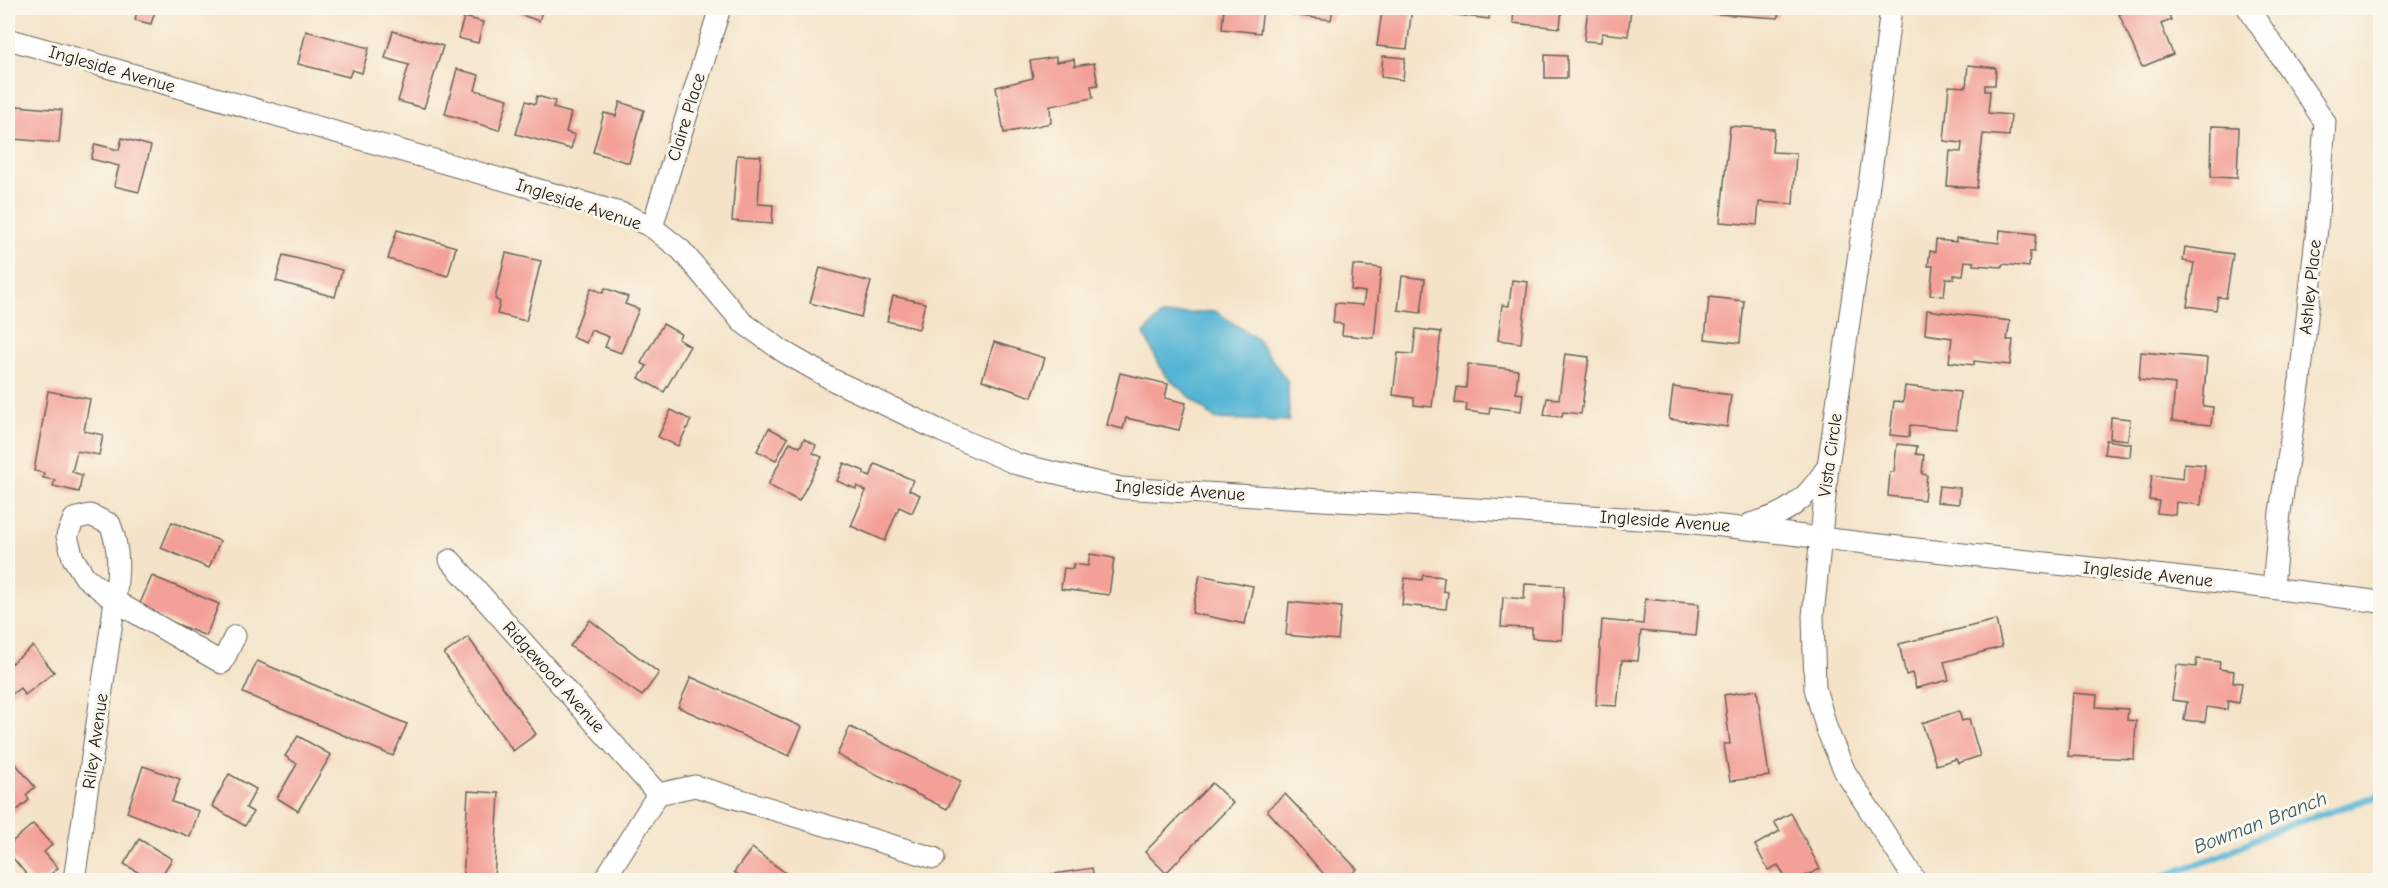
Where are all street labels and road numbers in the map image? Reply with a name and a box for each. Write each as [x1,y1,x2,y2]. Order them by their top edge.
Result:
street label: Ingleside Avenue [46,41,177,98]
street label: Claire Place [663,70,710,164]
street label: Ingleside Avenue [514,174,644,235]
street label: Ashley Place [2295,238,2326,336]
street label: Vista Circle [1814,412,1847,498]
street label: Ingleside Avenue [1114,475,1246,506]
street label: Ingleside Avenue [1599,506,1731,537]
street label: Ingleside Avenue [2082,557,2214,592]
street label: Ridgewood Avenue [498,617,609,737]
street label: Riley Avenue [78,692,113,790]

